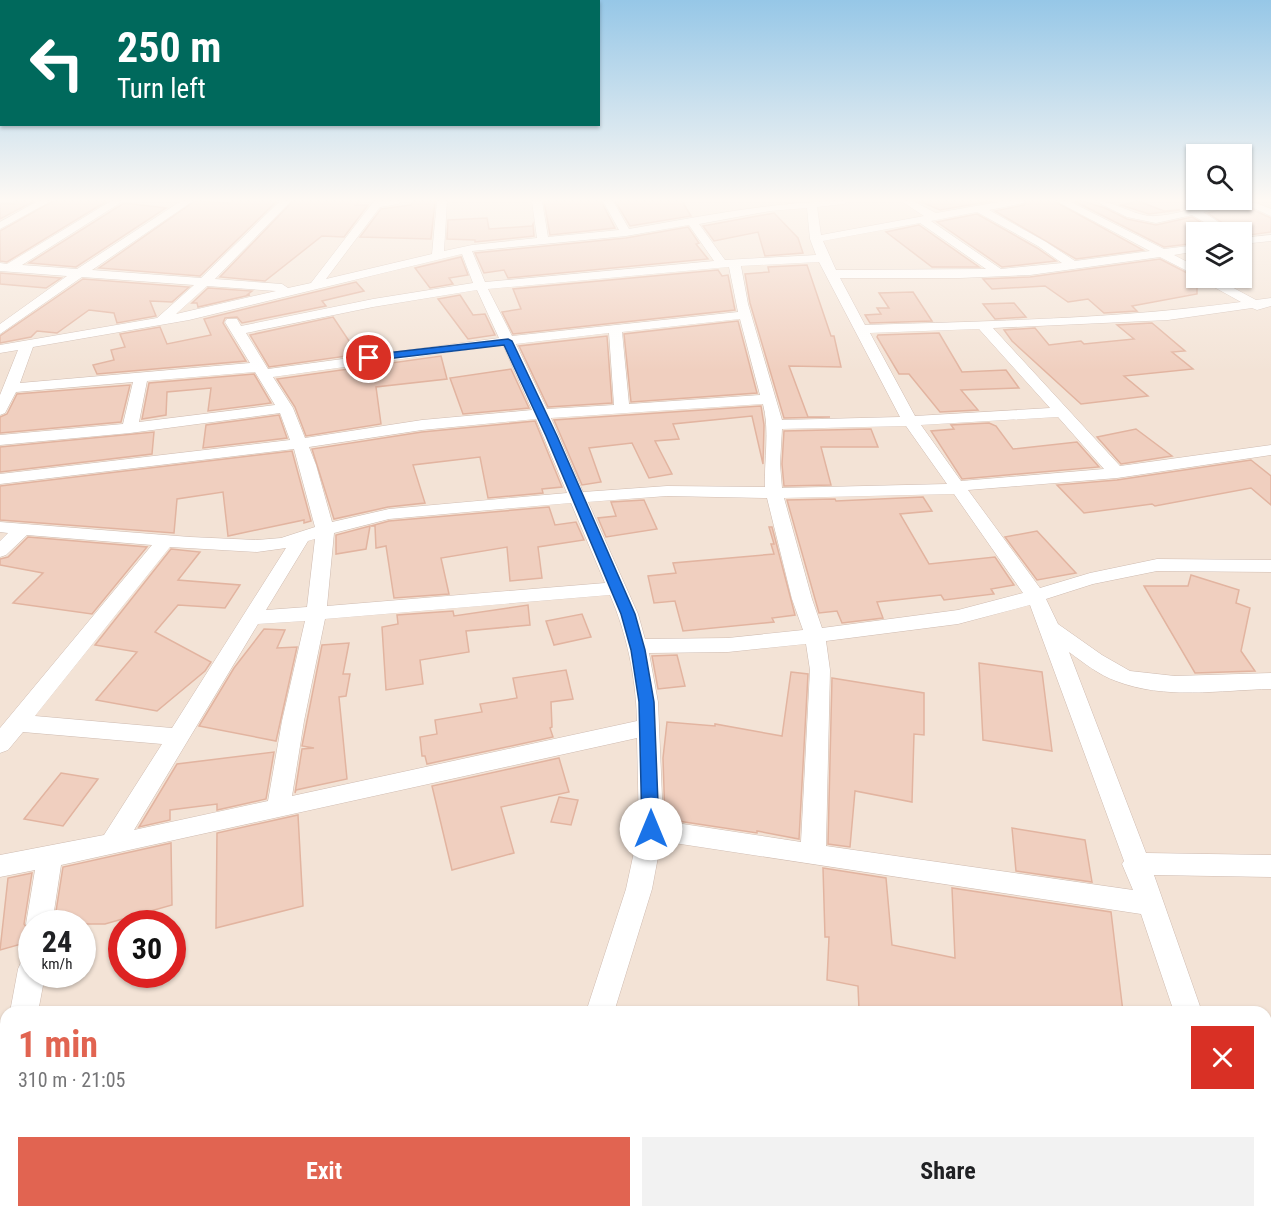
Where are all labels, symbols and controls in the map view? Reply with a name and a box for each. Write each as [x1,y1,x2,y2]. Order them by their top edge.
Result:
text: 250 m [117,23,222,72]
icon: left [18,24,96,102]
text: Turn left [117,73,206,105]
map controls [1186,144,1252,288]
button: search [1186,144,1252,210]
button: layers [1186,222,1252,288]
pin [343,332,394,383]
icon: arrive [352,341,385,374]
position arrow [619,797,683,861]
speed limit sign: 30 [108,910,186,988]
text: 24 [42,924,72,959]
text: km/h [42,955,72,973]
text: 1 min [18,1024,98,1066]
button: close [1191,1026,1254,1089]
text: 310 m · 21:05 [18,1068,125,1092]
button: Exit [18,1137,630,1206]
button: Share [642,1137,1254,1206]

